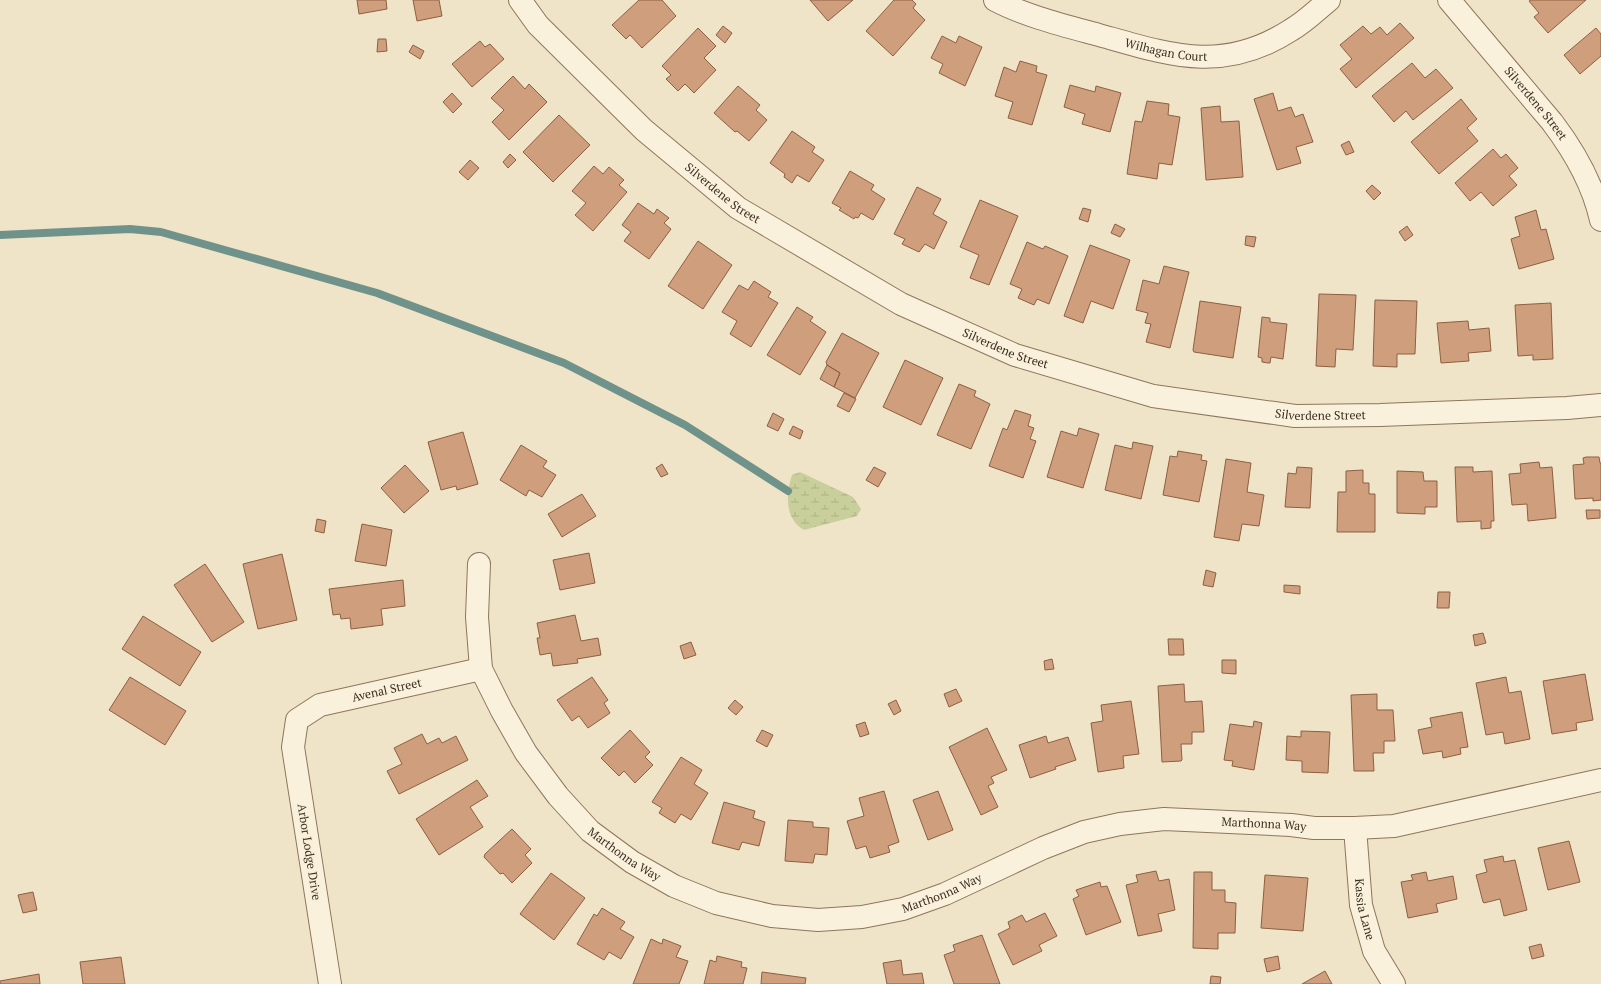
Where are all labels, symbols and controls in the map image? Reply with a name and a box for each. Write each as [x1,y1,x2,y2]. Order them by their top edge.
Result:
street label: Wilhagan Court [1123,35,1208,64]
street label: Silverdene Street [1501,63,1571,143]
street label: Silverdene Street [682,159,764,227]
street label: Silverdene Street [960,325,1051,372]
street label: Silverdene Street [1274,405,1367,423]
street label: Avenal Street [350,674,423,705]
street label: Arbor Lodge Drive [294,803,325,901]
street label: Marthonna Way [1221,814,1308,834]
street label: Marthonna Way [585,824,664,884]
street label: Marthonna Way [900,869,985,916]
street label: Kassia Lane [1352,878,1379,942]

